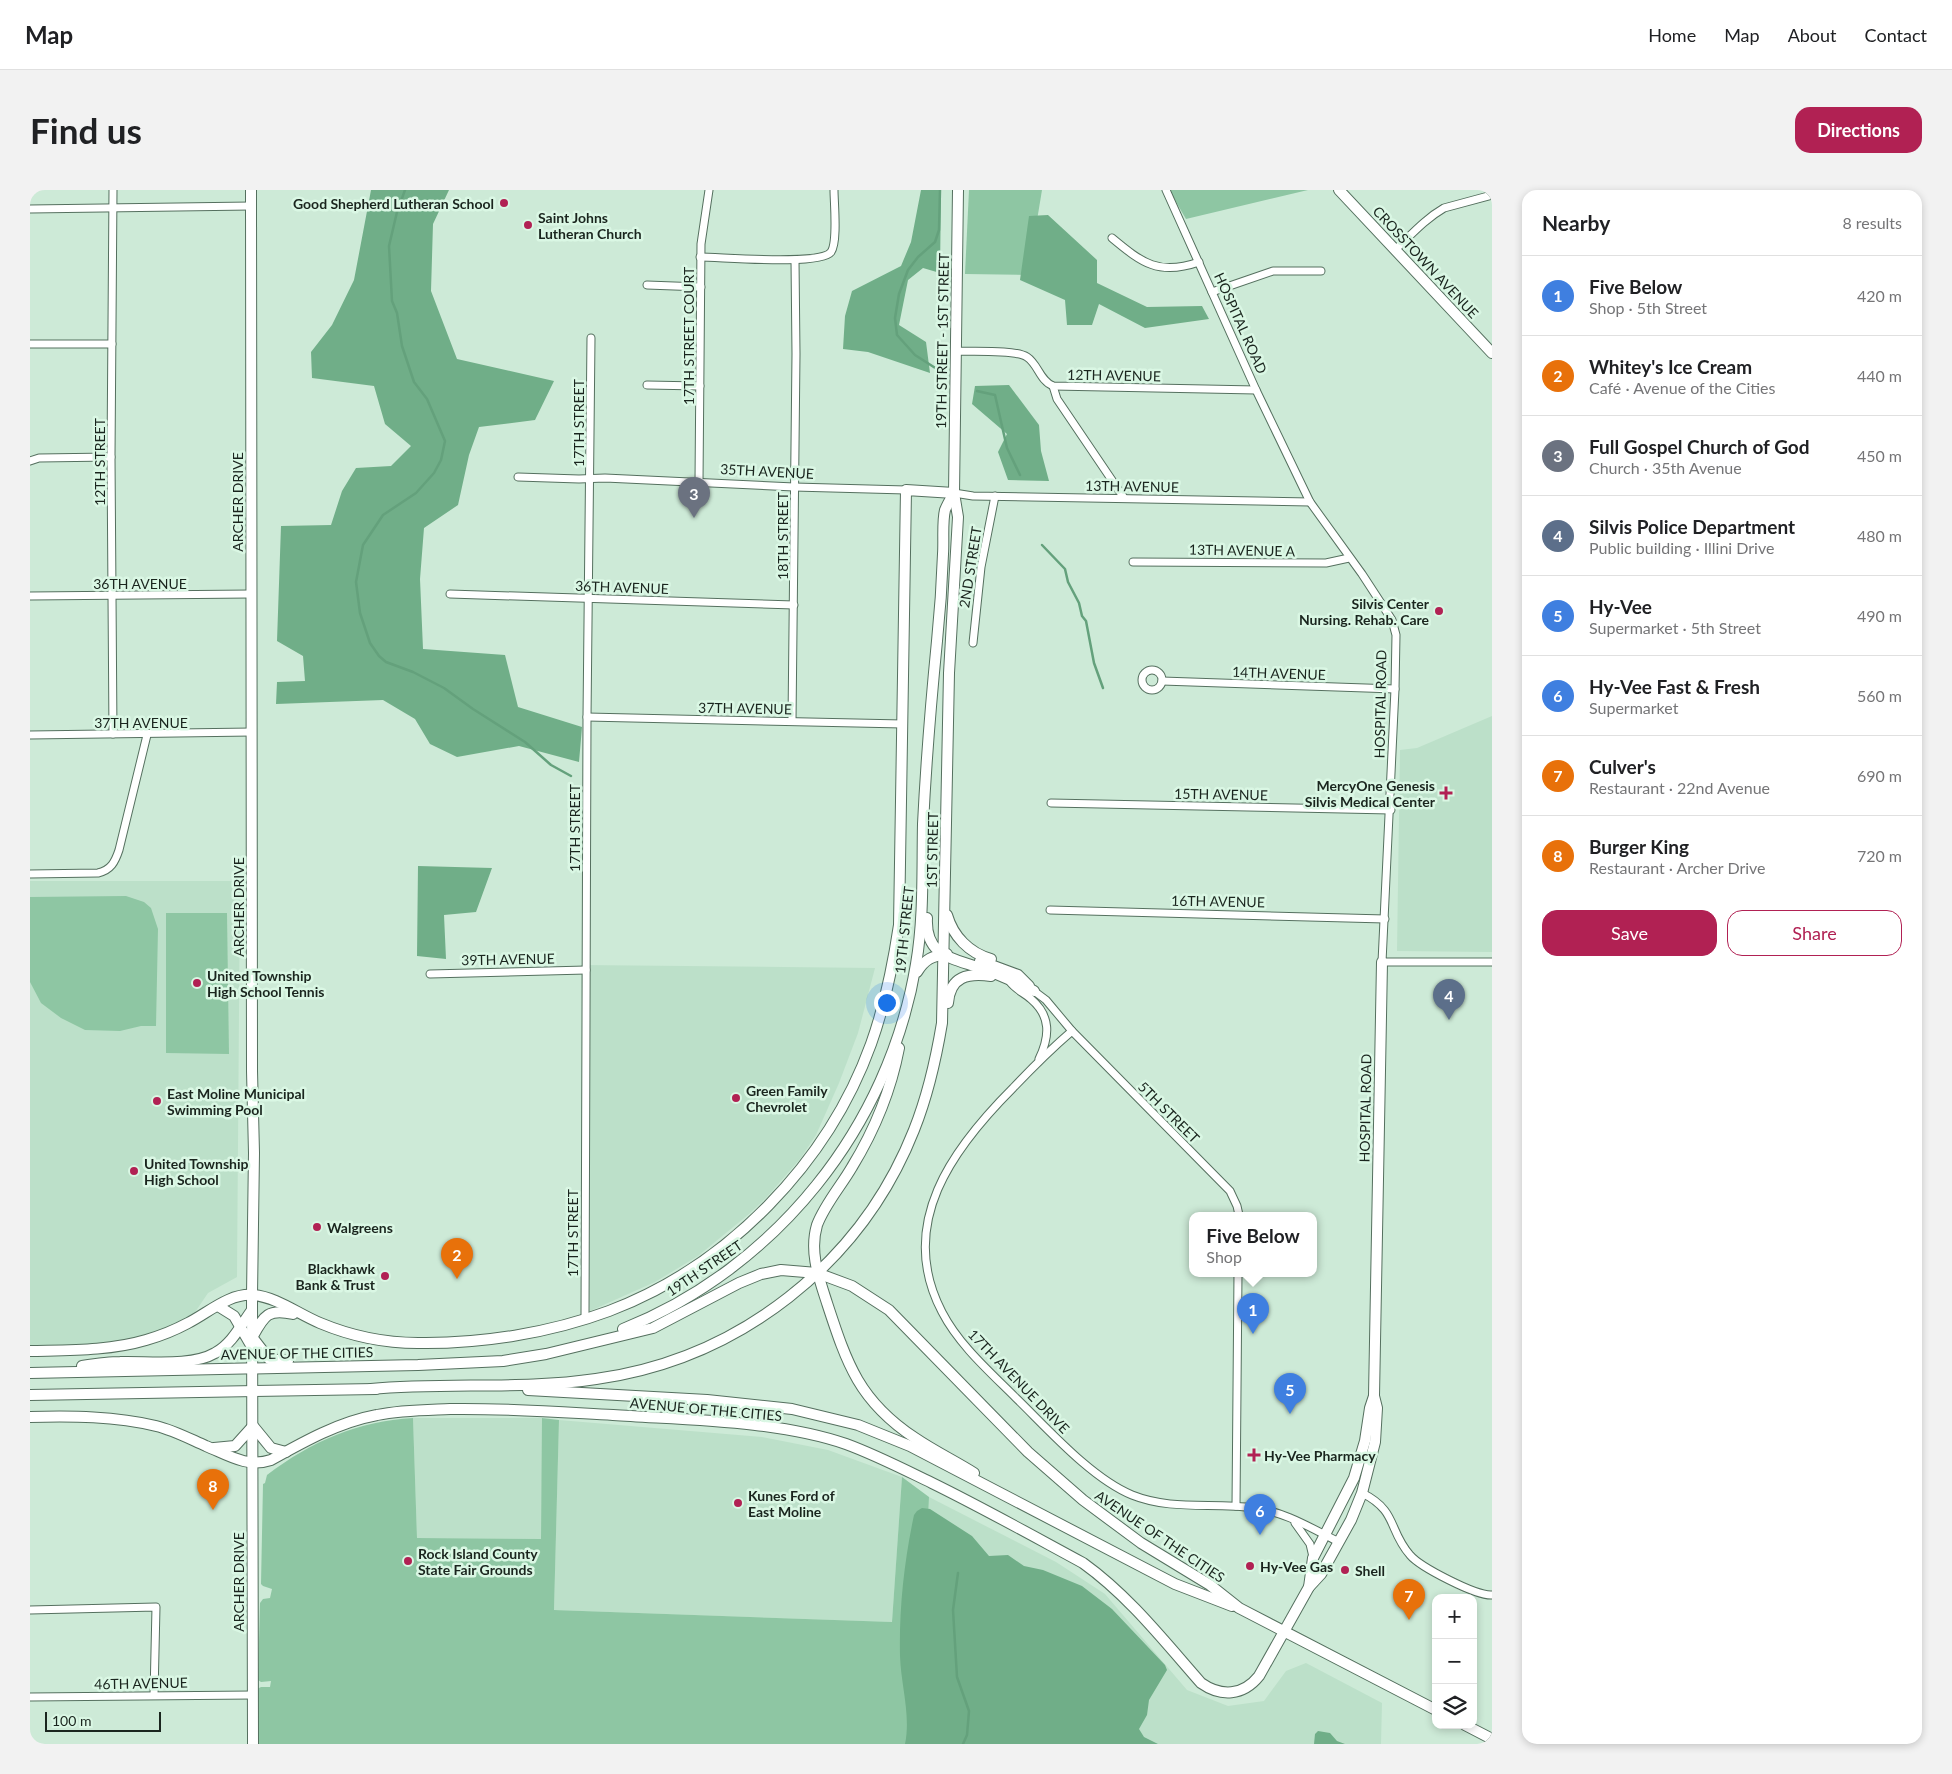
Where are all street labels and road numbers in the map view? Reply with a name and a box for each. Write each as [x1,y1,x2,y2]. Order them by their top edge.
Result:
street label: CROSSTOWN AVENUE [1370,202,1482,322]
street label: 19TH STREET - 1ST STREET [932,252,952,429]
street label: 17TH STREET COURT [680,266,697,405]
street label: HOSPITAL ROAD [1211,270,1271,376]
street label: 12TH AVENUE [1067,366,1161,384]
street label: 17TH STREET [570,378,587,467]
street label: 12TH STREET [91,417,108,506]
street label: ARCHER DRIVE [229,452,246,552]
street label: 35TH AVENUE [720,460,814,482]
street label: 13TH AVENUE [1085,477,1179,495]
street label: 18TH STREET [774,491,791,580]
street label: 2ND STREET [955,524,985,609]
street label: 13TH AVENUE A [1189,541,1296,559]
street label: 36TH AVENUE [93,575,187,592]
street label: 36TH AVENUE [575,577,669,597]
street label: HOSPITAL ROAD [1371,650,1389,758]
street label: 14TH AVENUE [1232,663,1326,683]
street label: 37TH AVENUE [698,699,792,717]
street label: 37TH AVENUE [94,714,188,731]
street label: 17TH STREET [566,783,583,872]
street label: 15TH AVENUE [1174,785,1268,803]
street label: 1ST STREET [923,811,941,888]
street label: ARCHER DRIVE [230,857,247,957]
street label: 19TH STREET [891,885,917,975]
street label: 16TH AVENUE [1171,892,1265,910]
street label: 39TH AVENUE [461,950,555,968]
street label: HOSPITAL ROAD [1356,1054,1374,1162]
street label: 5TH STREET [1135,1078,1204,1147]
street label: 17TH STREET [564,1188,581,1277]
street label: 19TH STREET [663,1236,746,1300]
street label: 17TH AVENUE DRIVE [965,1325,1073,1437]
street label: AVENUE OF THE CITIES [221,1343,373,1363]
street label: AVENUE OF THE CITIES [629,1394,783,1424]
street label: AVENUE OF THE CITIES [1092,1486,1228,1586]
street label: ARCHER DRIVE [230,1532,247,1632]
street label: 46TH AVENUE [94,1674,188,1692]

